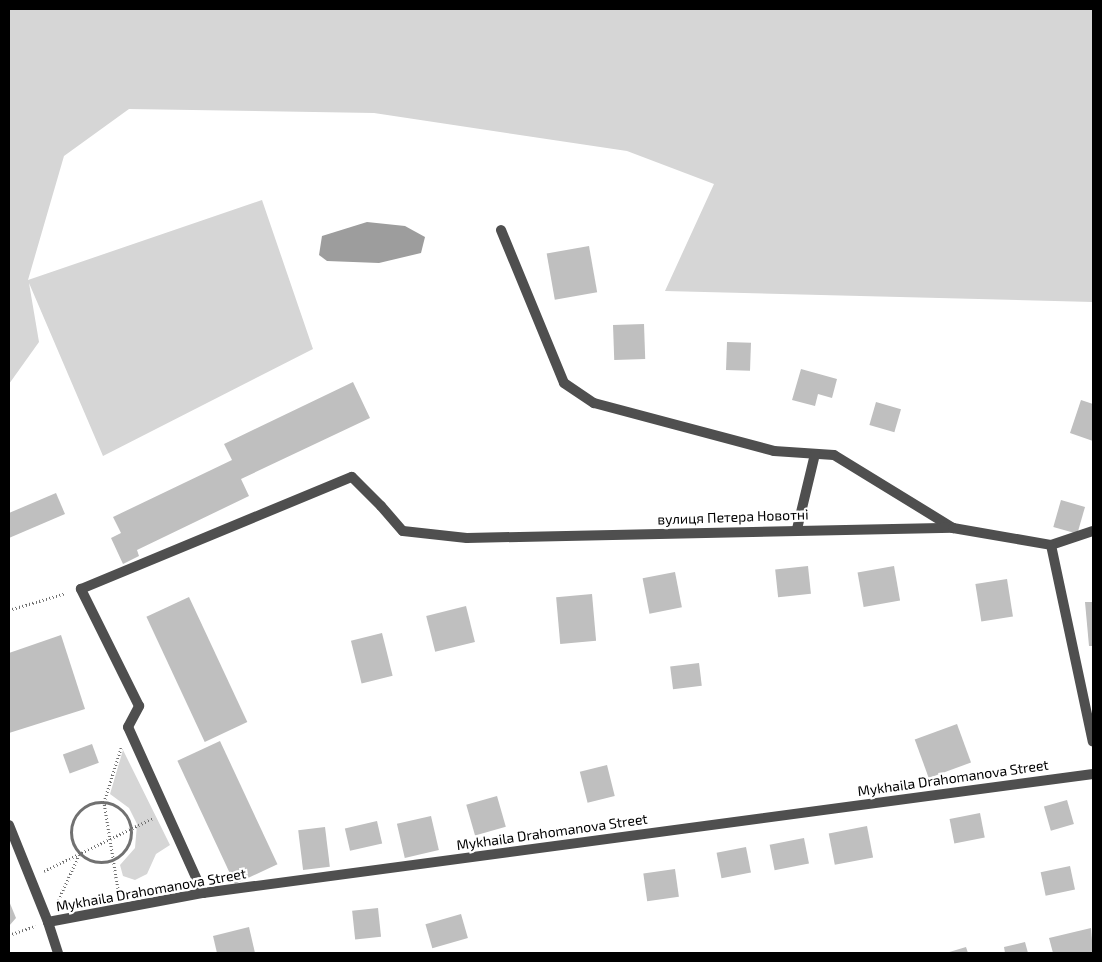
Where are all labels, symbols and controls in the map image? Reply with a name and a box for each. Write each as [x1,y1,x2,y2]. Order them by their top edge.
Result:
street label: вулиця Петера Новотні [657,506,809,528]
street label: Mykhaila Drahomanova Street [856,756,1050,800]
street label: Mykhaila Drahomanova Street [455,810,649,854]
street label: Mykhaila Drahomanova Street [55,865,247,915]

